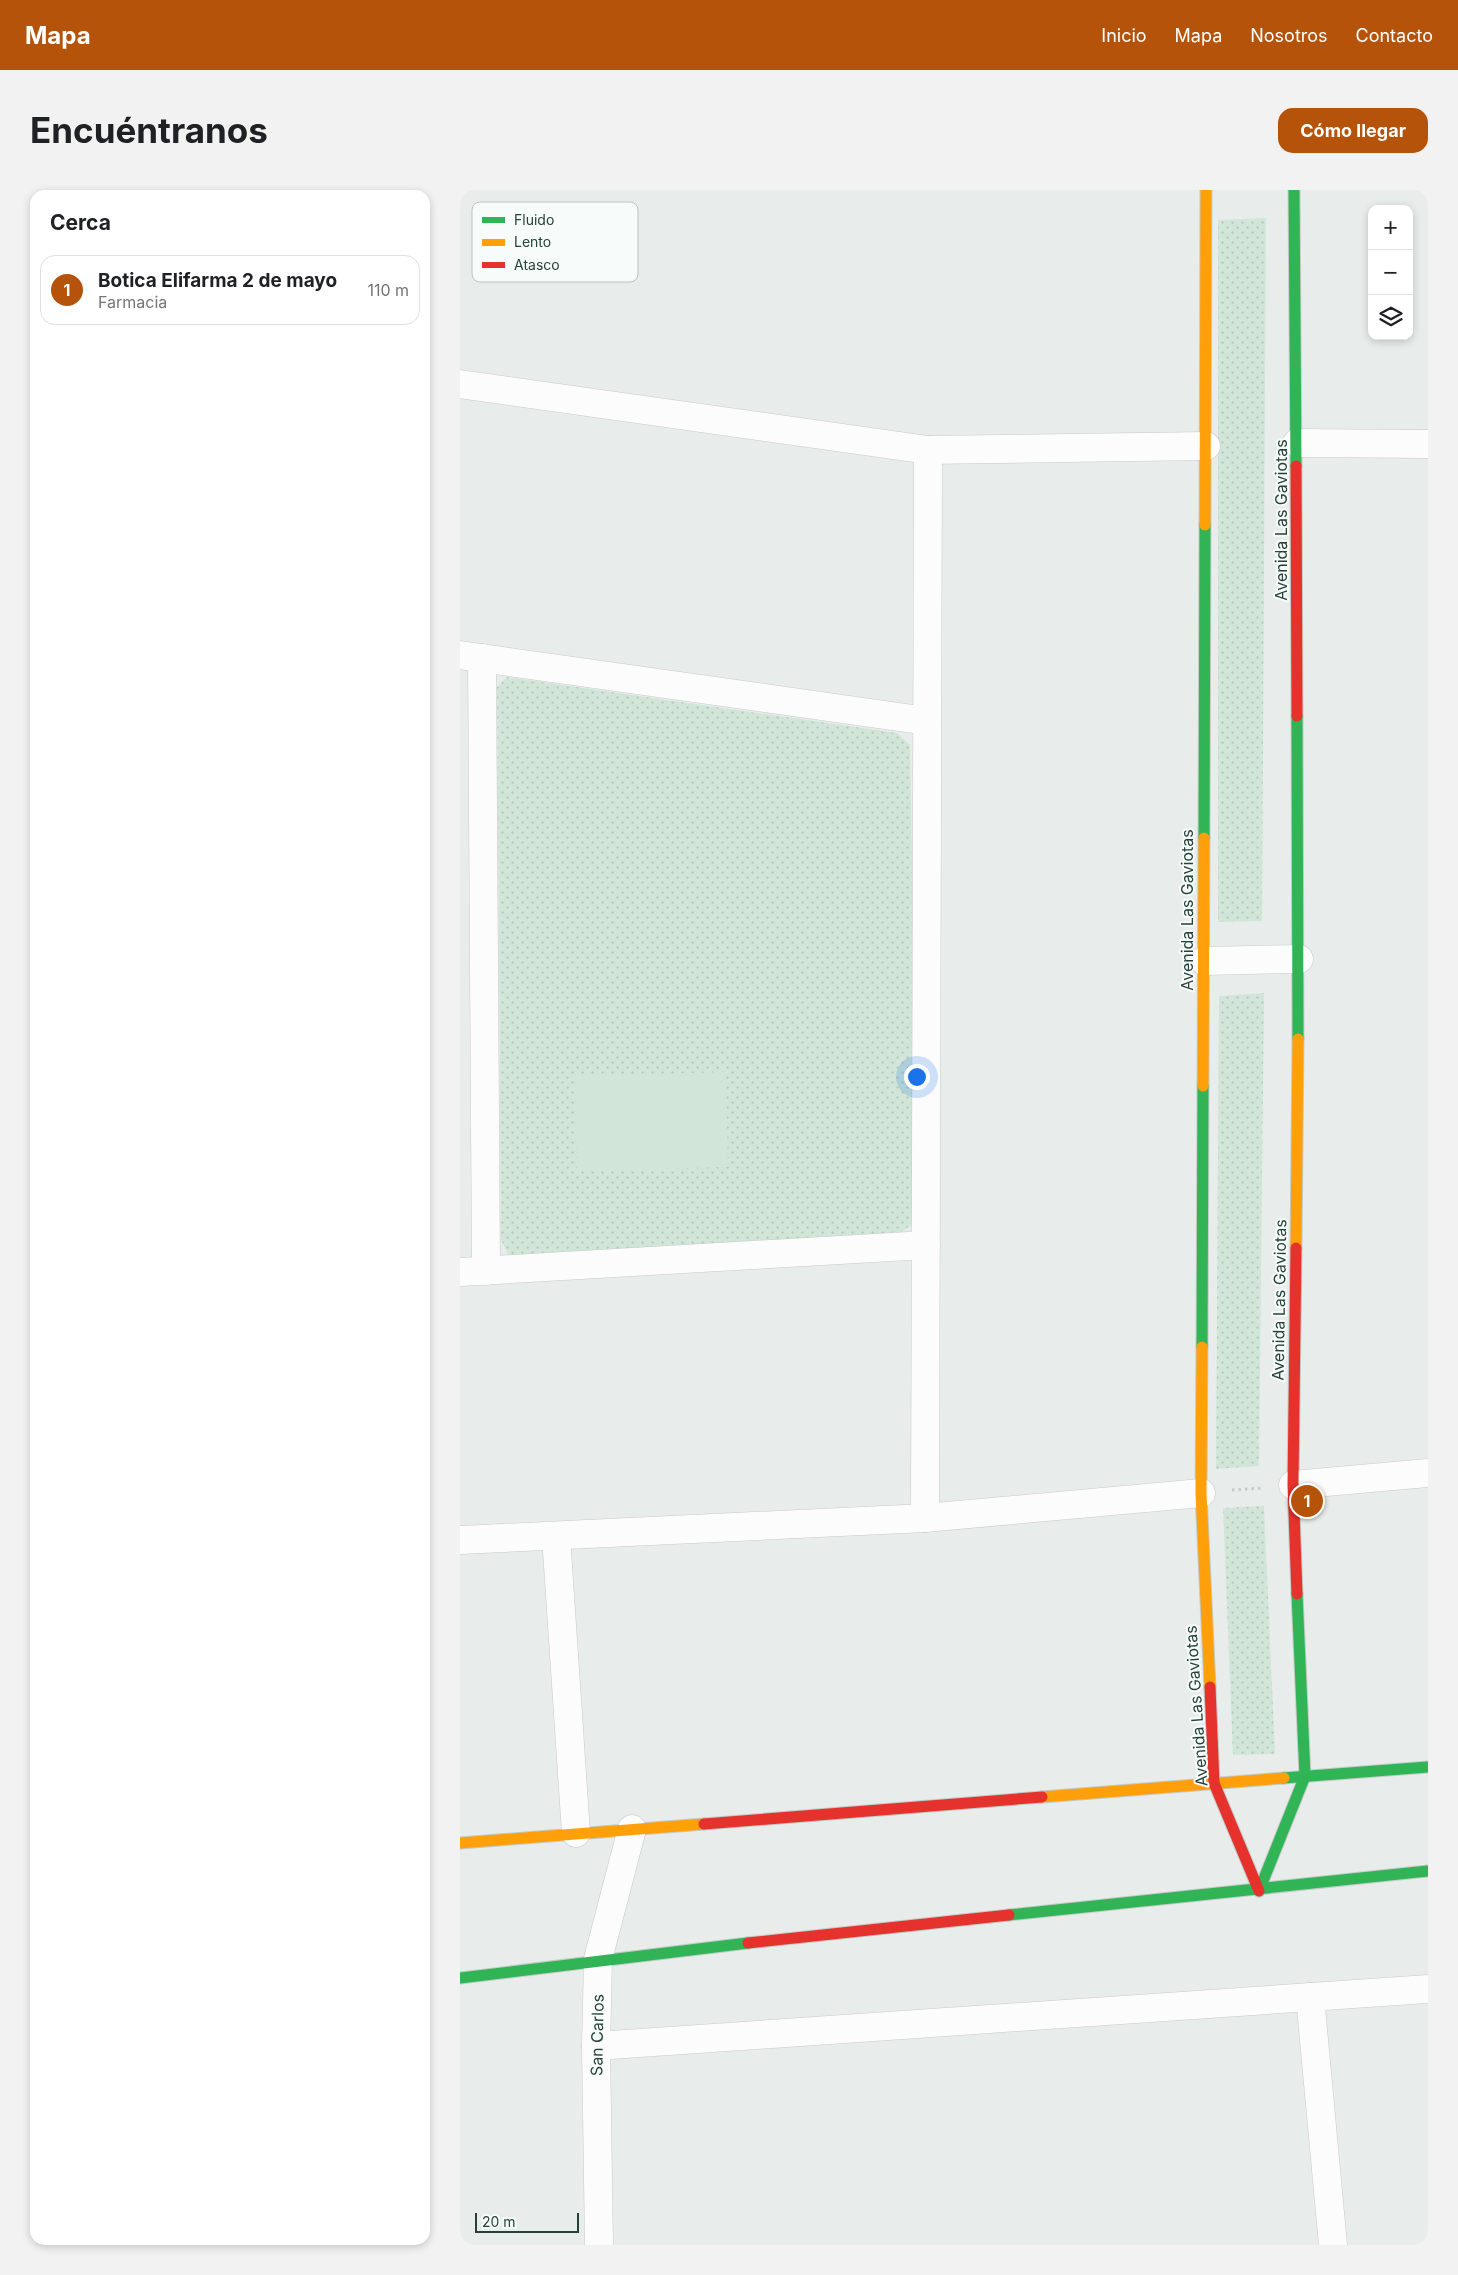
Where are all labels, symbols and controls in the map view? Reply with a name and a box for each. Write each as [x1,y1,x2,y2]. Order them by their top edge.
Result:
text: Mapa [25,21,91,50]
text: Inicio [1101,25,1147,46]
text: Mapa [1175,25,1222,46]
text: Nosotros [1250,25,1328,46]
text: Contacto [1356,25,1433,46]
button: Cómo llegar [1278,108,1428,153]
text: Encuéntranos [30,109,268,151]
legend [472,202,638,282]
map controls [1368,205,1413,340]
button: + [1368,205,1413,250]
text: Cerca [50,210,111,235]
text: Fluido [514,211,554,228]
text: Lento [514,233,551,250]
button: − [1368,250,1413,295]
text: Atasco [514,256,560,273]
text: Botica Elifarma 2 de mayo [98,269,337,292]
text: 1 [64,280,70,300]
text: 110 m [367,280,409,300]
text: Farmacia [98,292,167,312]
button: layers [1368,295,1413,340]
street label: Avenida Las Gaviotas [1271,439,1291,601]
street label: Avenida Las Gaviotas [1177,829,1197,991]
your location [904,1064,930,1090]
street label: Avenida Las Gaviotas [1268,1219,1290,1381]
pin: 1 [1291,1482,1323,1520]
street label: Avenida Las Gaviotas [1180,1625,1212,1787]
street label: San Carlos [586,1994,608,2076]
scale bar [475,2210,579,2233]
text: 20 m [482,2213,516,2230]

